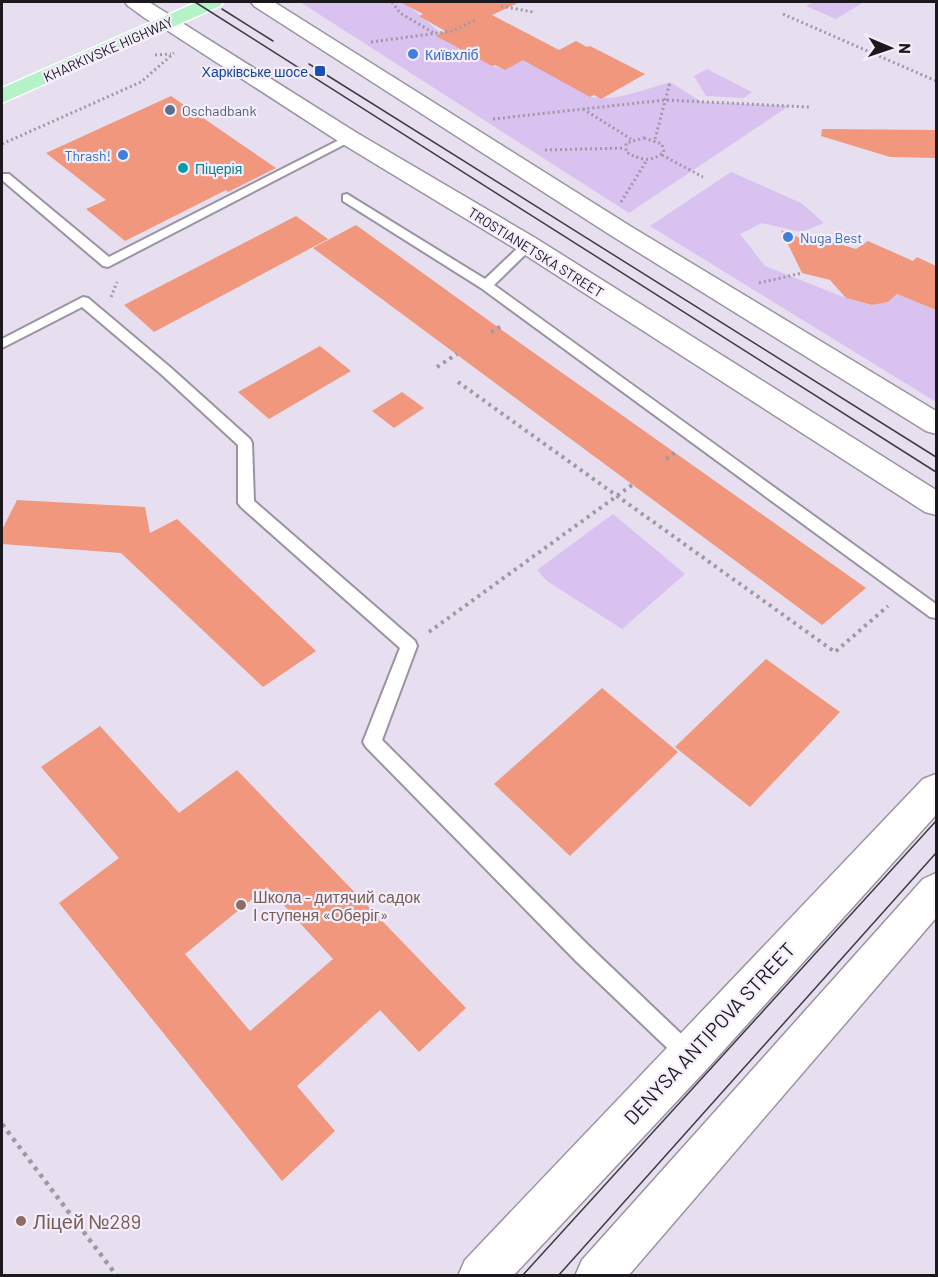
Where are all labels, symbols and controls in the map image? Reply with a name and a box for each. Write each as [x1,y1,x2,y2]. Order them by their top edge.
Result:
street label: KHARKIVSKE HIGHWAY [41,13,176,85]
north arrow [860,18,920,78]
text: N [896,43,915,54]
place label: Київхліб [425,46,479,63]
marker: Київхліб [406,47,420,61]
place label: Харківське шосе [202,63,308,80]
marker: Харківське шосе [313,64,327,78]
place label: Oschadbank [182,102,256,119]
marker: Oschadbank [163,103,177,117]
place label: Thrash! [65,147,111,164]
marker: Thrash! [116,148,130,162]
place label: Піцерія [195,160,242,177]
marker: Піцерія [176,161,190,175]
street label: TROSTIANETSKA STREET [465,203,607,301]
place label: Nuga Best [800,229,862,246]
marker: Nuga Best [781,230,795,244]
place label: Школа - дитячий садок І ступеня «Оберіг» [253,887,421,924]
marker: Школа - дитячий садок І ступеня «Оберіг» [234,898,248,912]
street label: DENYSA ANTIPOVA STREET [618,937,800,1129]
place label: Ліцей №289 [33,1209,141,1233]
marker: Ліцей №289 [14,1214,28,1228]

